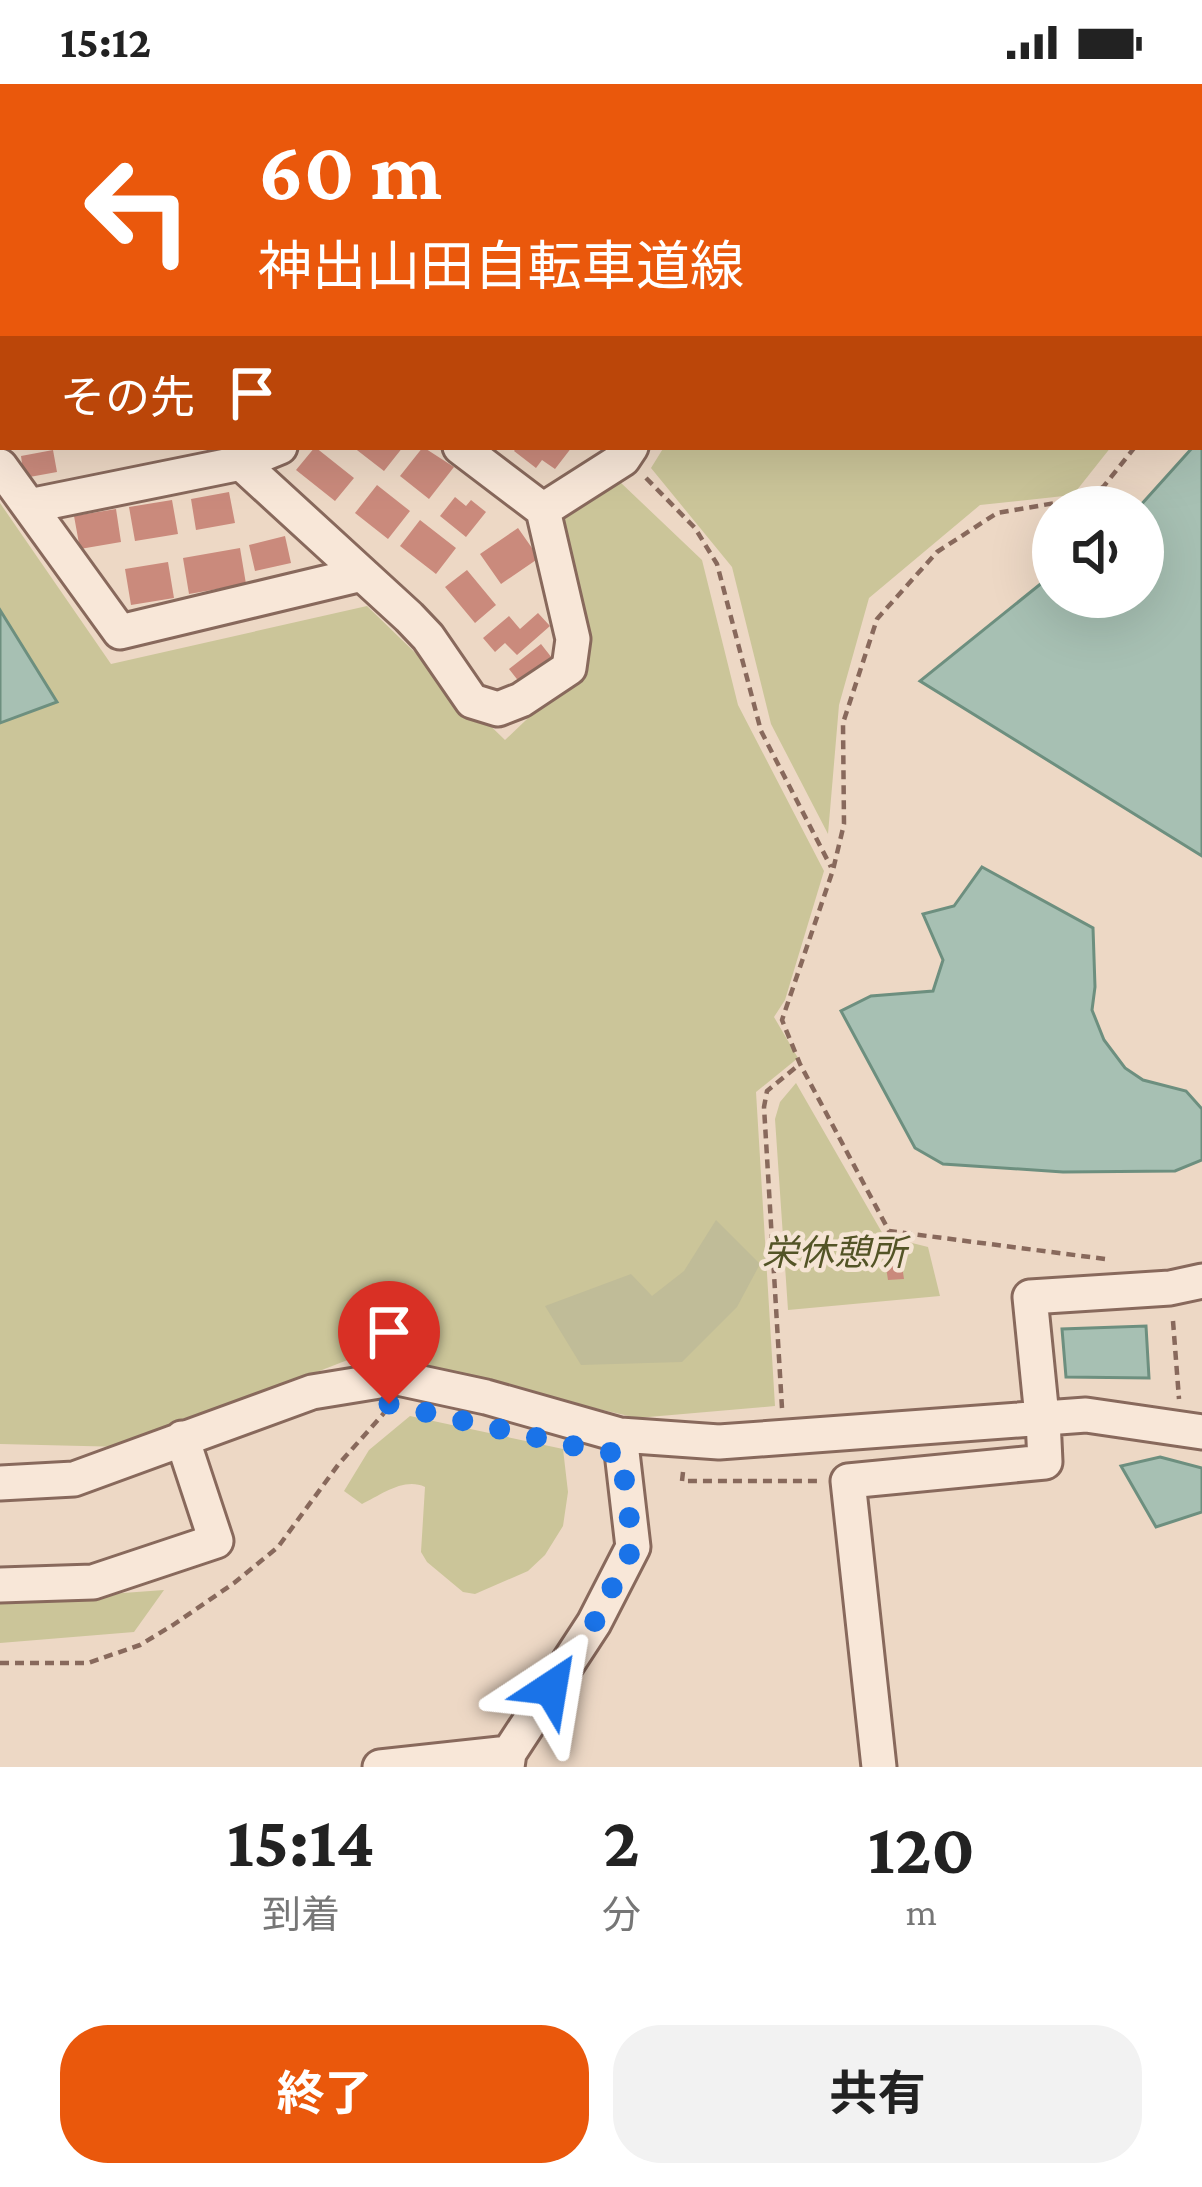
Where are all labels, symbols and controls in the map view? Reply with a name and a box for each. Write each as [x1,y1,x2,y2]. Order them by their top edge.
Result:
text: 15:12 [60,17,151,67]
text: 60 m [258,124,442,217]
icon: left [60,132,216,288]
text: 神出山田自転車道線 [258,237,744,297]
icon: arrive [219,360,285,426]
text: その先 [60,373,195,423]
map controls [1032,486,1164,618]
button: sound [1032,486,1164,618]
park label: 栄休憩所 [762,1233,911,1273]
pin [338,1281,440,1404]
icon: arrive [356,1299,422,1365]
position arrow [488,1625,614,1751]
text: 15:14 [227,1801,375,1881]
text: 2 [603,1801,640,1881]
text: 120 [868,1808,975,1888]
text: m [906,1890,937,1933]
text: 到着 [262,1893,340,1936]
text: 分 [602,1893,641,1936]
button: 終了 [60,2025,589,2163]
button: 共有 [613,2025,1142,2163]

